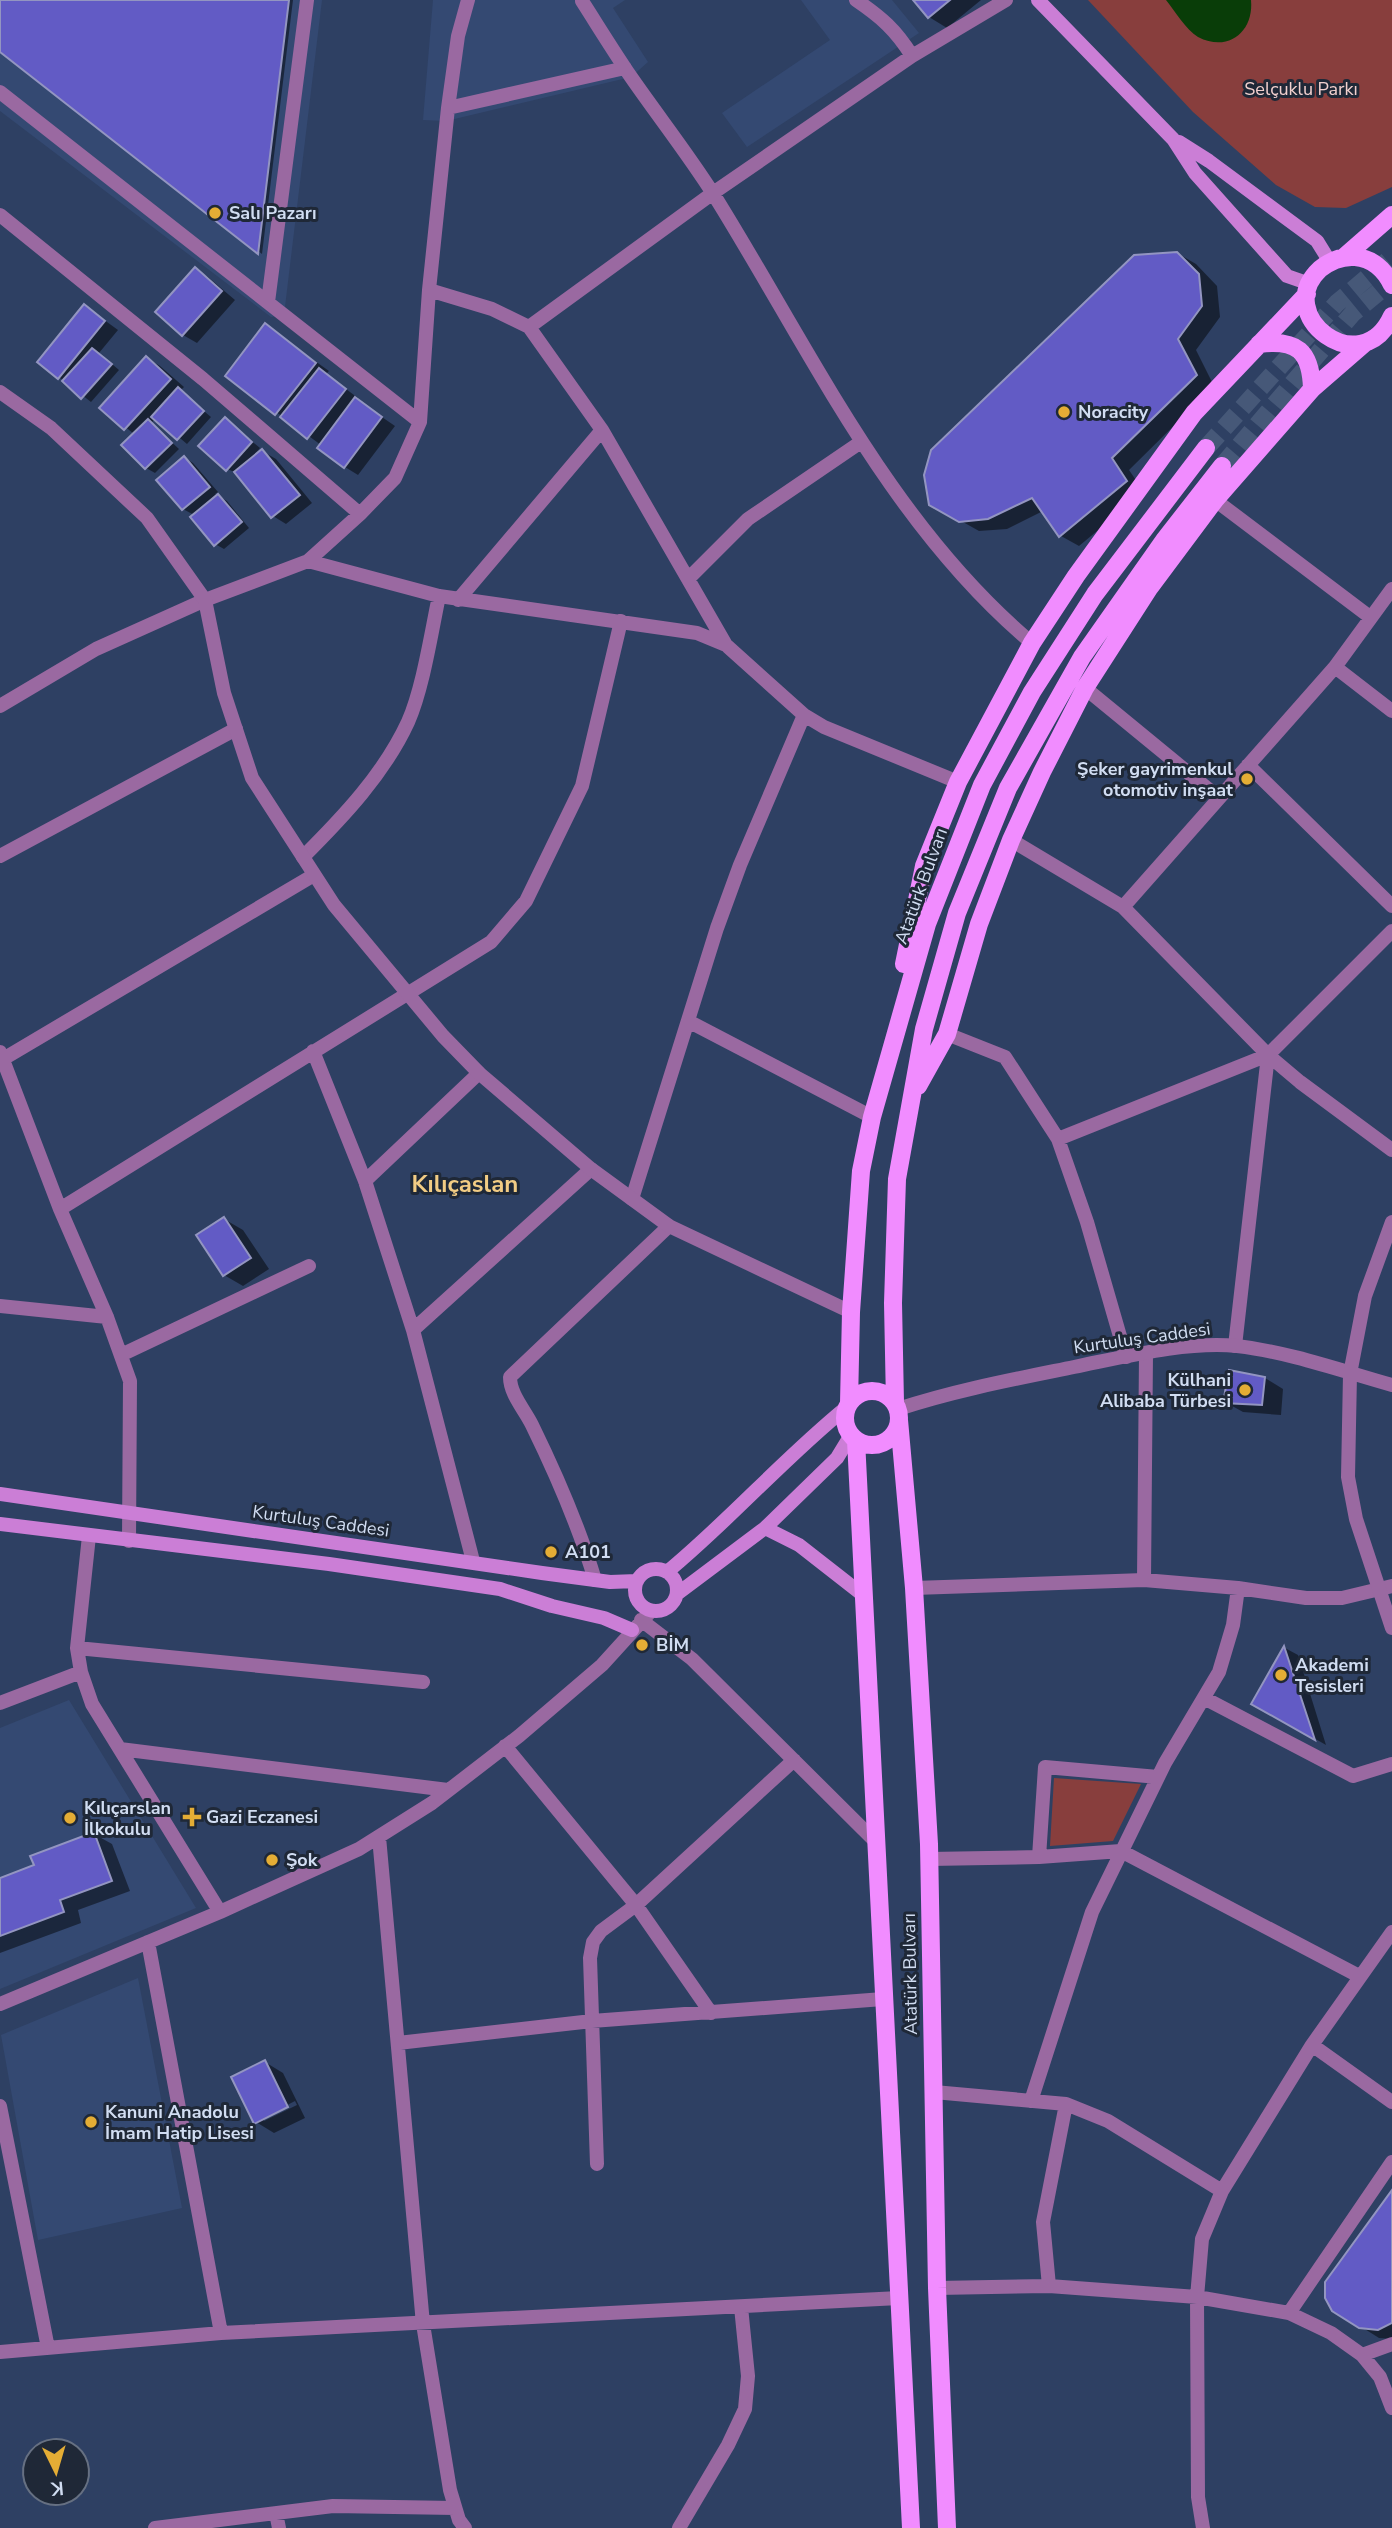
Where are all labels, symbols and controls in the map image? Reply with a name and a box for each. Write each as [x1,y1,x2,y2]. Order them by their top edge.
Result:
park label: Selçuklu Parkı [1244,77,1358,101]
place label: Salı Pazarı [229,201,317,225]
marker: Salı Pazarı [207,205,223,221]
place label: Noracity [1078,400,1149,424]
marker: Noracity [1056,404,1072,420]
place label: Şeker gayrimenkul otomotiv inşaat [1077,757,1233,802]
marker: Şeker gayrimenkul otomotiv inşaat [1239,771,1255,787]
street label: Atatürk Bulvarı [889,825,953,947]
district label: Kılıçaslan [412,1168,518,1200]
street label: Kurtuluş Caddesi [1072,1317,1212,1359]
place label: Külhani Alibaba Türbesi [1100,1368,1231,1413]
marker: Külhani Alibaba Türbesi [1237,1382,1253,1398]
street label: Kurtuluş Caddesi [251,1500,391,1542]
place label: A101 [565,1540,611,1564]
marker: A101 [543,1544,559,1560]
place label: BİM [656,1633,689,1657]
marker: BİM [634,1637,650,1653]
place label: Akademi Tesisleri [1295,1653,1369,1698]
marker: Akademi Tesisleri [1273,1667,1289,1683]
place label: Kılıçarslan İlkokulu [84,1796,171,1841]
place label: Gazi Eczanesi [206,1805,318,1829]
marker: Gazi Eczanesi [184,1809,200,1825]
marker: Kılıçarslan İlkokulu [62,1810,78,1826]
place label: Şok [286,1848,318,1872]
marker: Şok [264,1852,280,1868]
street label: Atatürk Bulvarı [897,1913,923,2035]
place label: Kanuni Anadolu İmam Hatip Lisesi [105,2100,254,2145]
marker: Kanuni Anadolu İmam Hatip Lisesi [83,2114,99,2130]
north arrow [21,2437,91,2507]
text: K [49,2474,65,2502]

